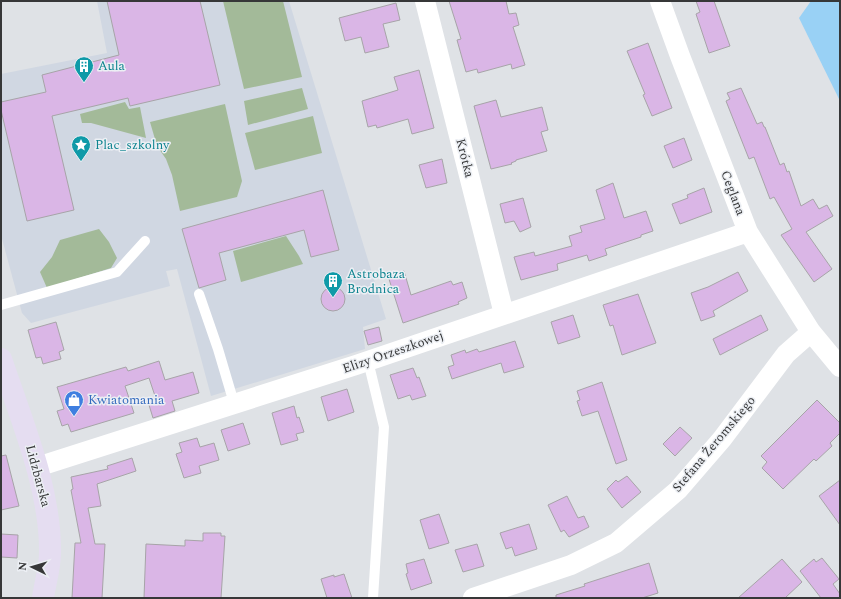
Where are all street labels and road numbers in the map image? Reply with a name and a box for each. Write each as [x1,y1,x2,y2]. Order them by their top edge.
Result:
street label: Krótka [451,136,480,180]
street label: Ceglana [715,168,751,219]
street label: Elizy Orzeszkowej [340,325,446,379]
street label: Stefana Żeromskiego [668,391,760,497]
street label: Lidzbarska [20,443,56,510]

